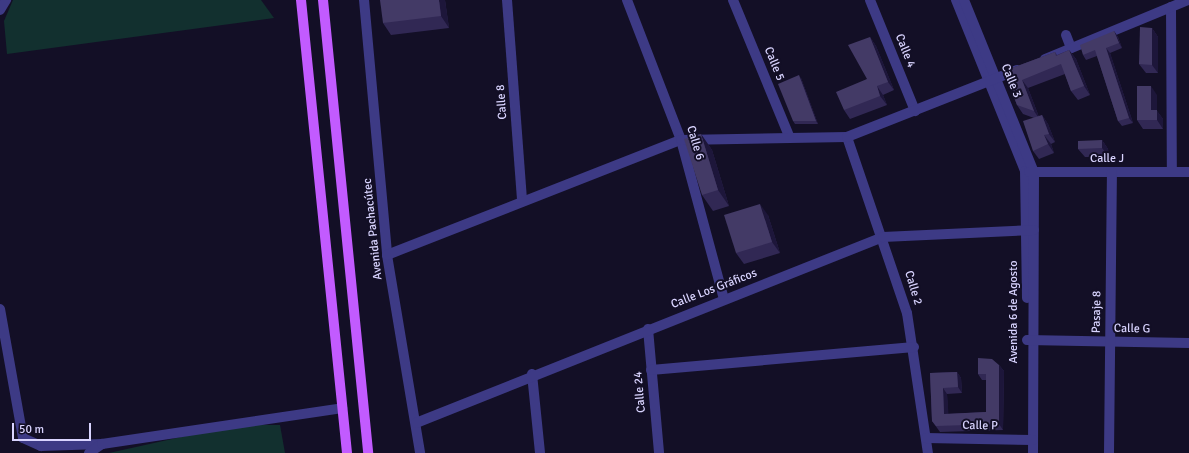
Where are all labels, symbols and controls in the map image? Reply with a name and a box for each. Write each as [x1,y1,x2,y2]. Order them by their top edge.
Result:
street label: Calle 4 [892,32,918,70]
street label: Calle 5 [761,45,787,83]
street label: Calle 3 [998,62,1024,100]
street label: Calle 8 [494,84,510,120]
street label: Calle 6 [683,124,707,162]
street label: Calle J [1090,152,1124,166]
street label: Avenida Pachacútec [361,177,385,281]
street label: Avenida 6 de Agosto [1007,261,1021,363]
street label: Calle Los Gráficos [669,266,759,312]
street label: Calle 2 [901,269,925,307]
street label: Pasaje 8 [1089,291,1105,333]
street label: Calle G [1114,321,1150,337]
street label: Calle 24 [631,371,649,413]
scale bar [14,415,93,441]
street label: Calle P [962,418,998,434]
text: 50 m [19,422,44,437]

